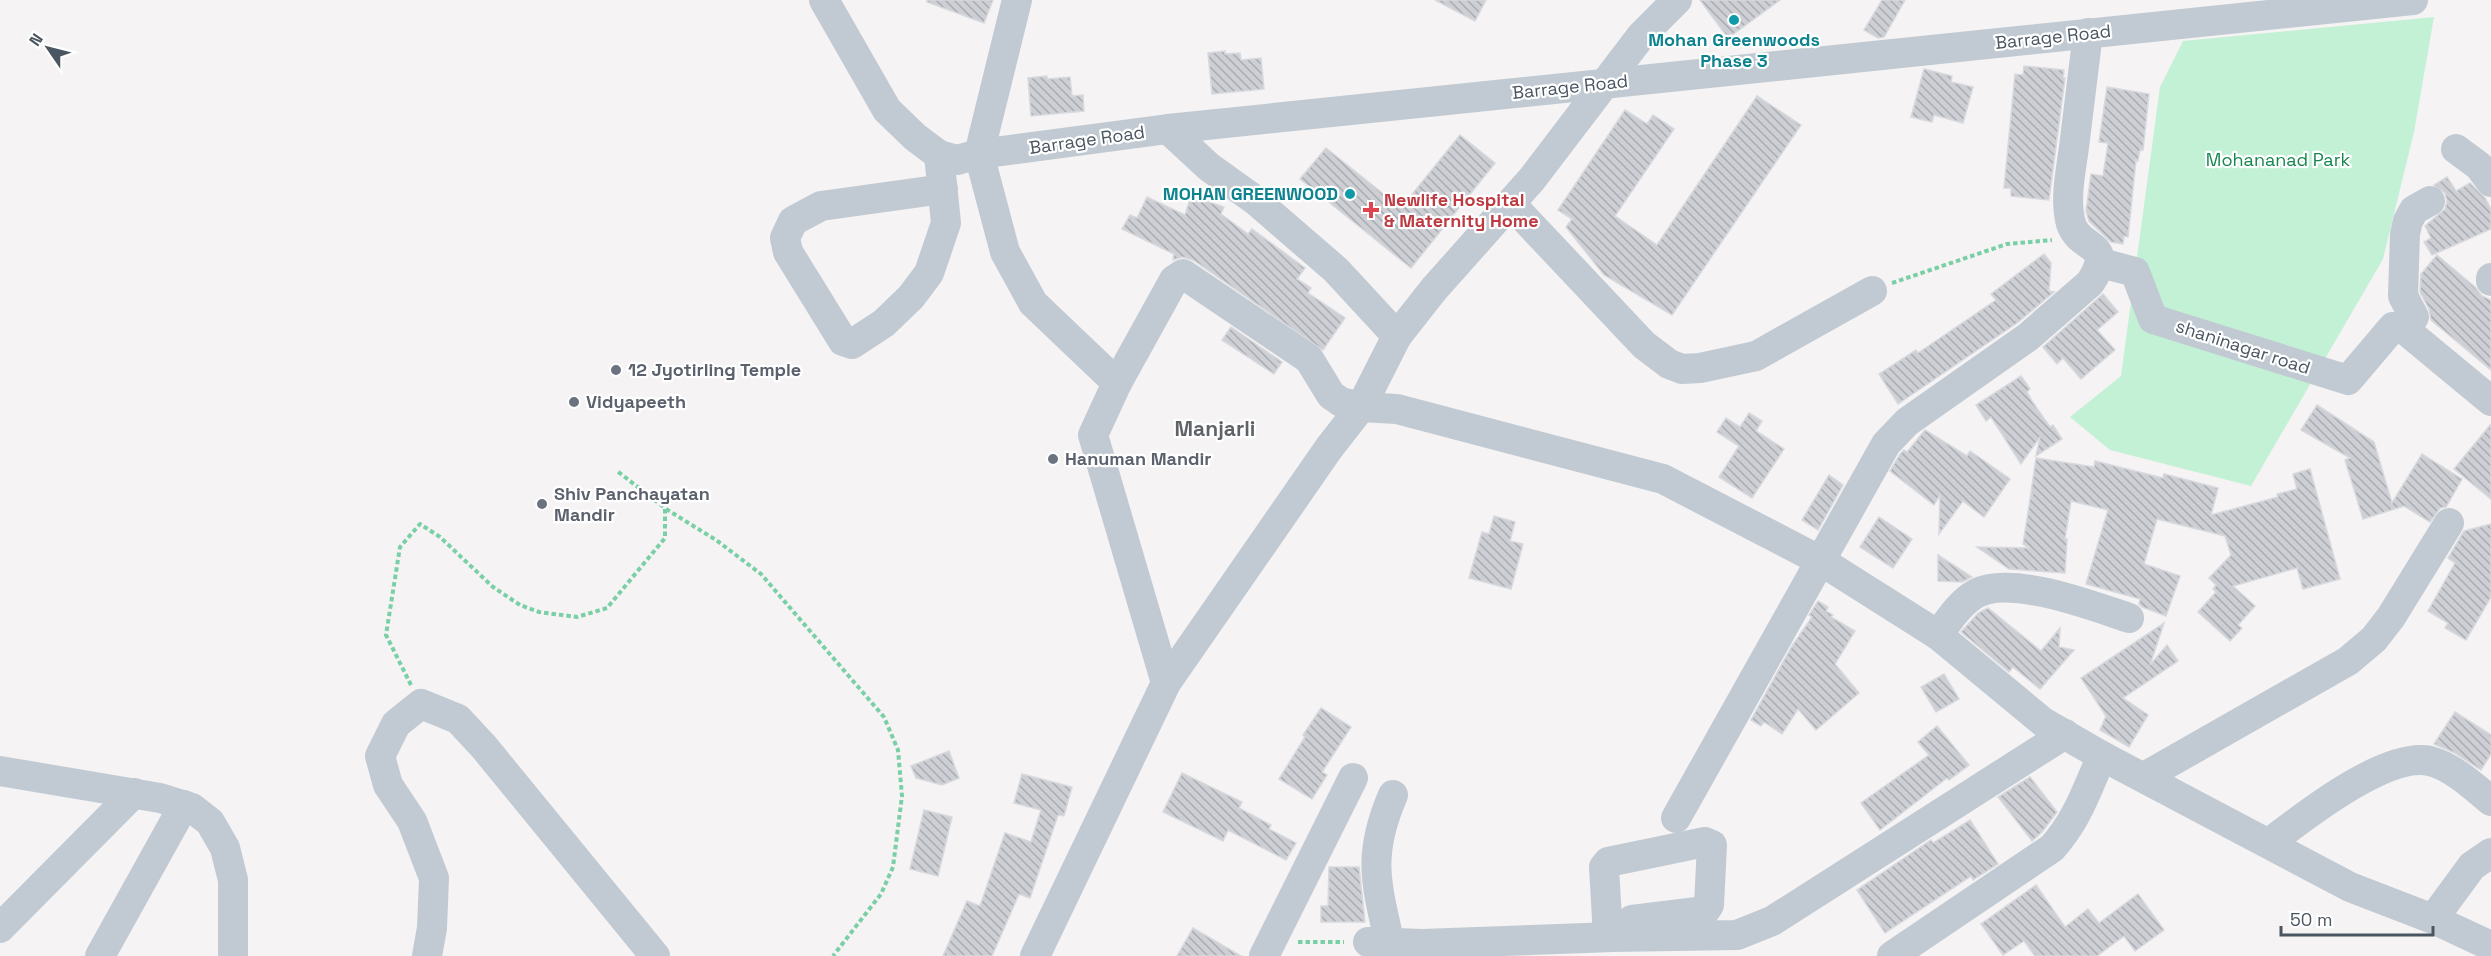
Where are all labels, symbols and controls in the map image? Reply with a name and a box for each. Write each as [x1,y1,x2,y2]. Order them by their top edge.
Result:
marker: Mohan Greenwoods Phase 3 [1727,13,1741,27]
north arrow [18,18,78,78]
street label: Barrage Road [1994,19,2112,54]
place label: Mohan Greenwoods Phase 3 [1648,28,1820,72]
text: N [24,29,48,50]
street label: Barrage Road [1511,69,1629,104]
street label: Barrage Road [1028,120,1146,159]
park label: Mohananad Park [2206,148,2350,171]
place label: MOHAN GREENWOOD [1163,182,1338,205]
marker: MOHAN GREENWOOD [1343,187,1357,201]
place label: Newlife Hospital & Maternity Home [1384,188,1539,232]
marker: Newlife Hospital & Maternity Home [1362,201,1380,219]
street label: shaninagar road [2173,314,2313,379]
place label: 12 Jyotirling Temple [628,358,801,381]
marker: 12 Jyotirling Temple [609,363,623,377]
place label: Vidyapeeth [586,390,686,413]
marker: Vidyapeeth [567,395,581,409]
district label: Manjarli [1175,415,1255,442]
place label: Hanuman Mandir [1065,447,1211,470]
marker: Hanuman Mandir [1046,452,1060,466]
place label: Shiv Panchayatan Mandir [554,482,710,526]
marker: Shiv Panchayatan Mandir [535,497,549,511]
scale bar [2281,899,2432,937]
text: 50 m [2290,908,2332,931]

